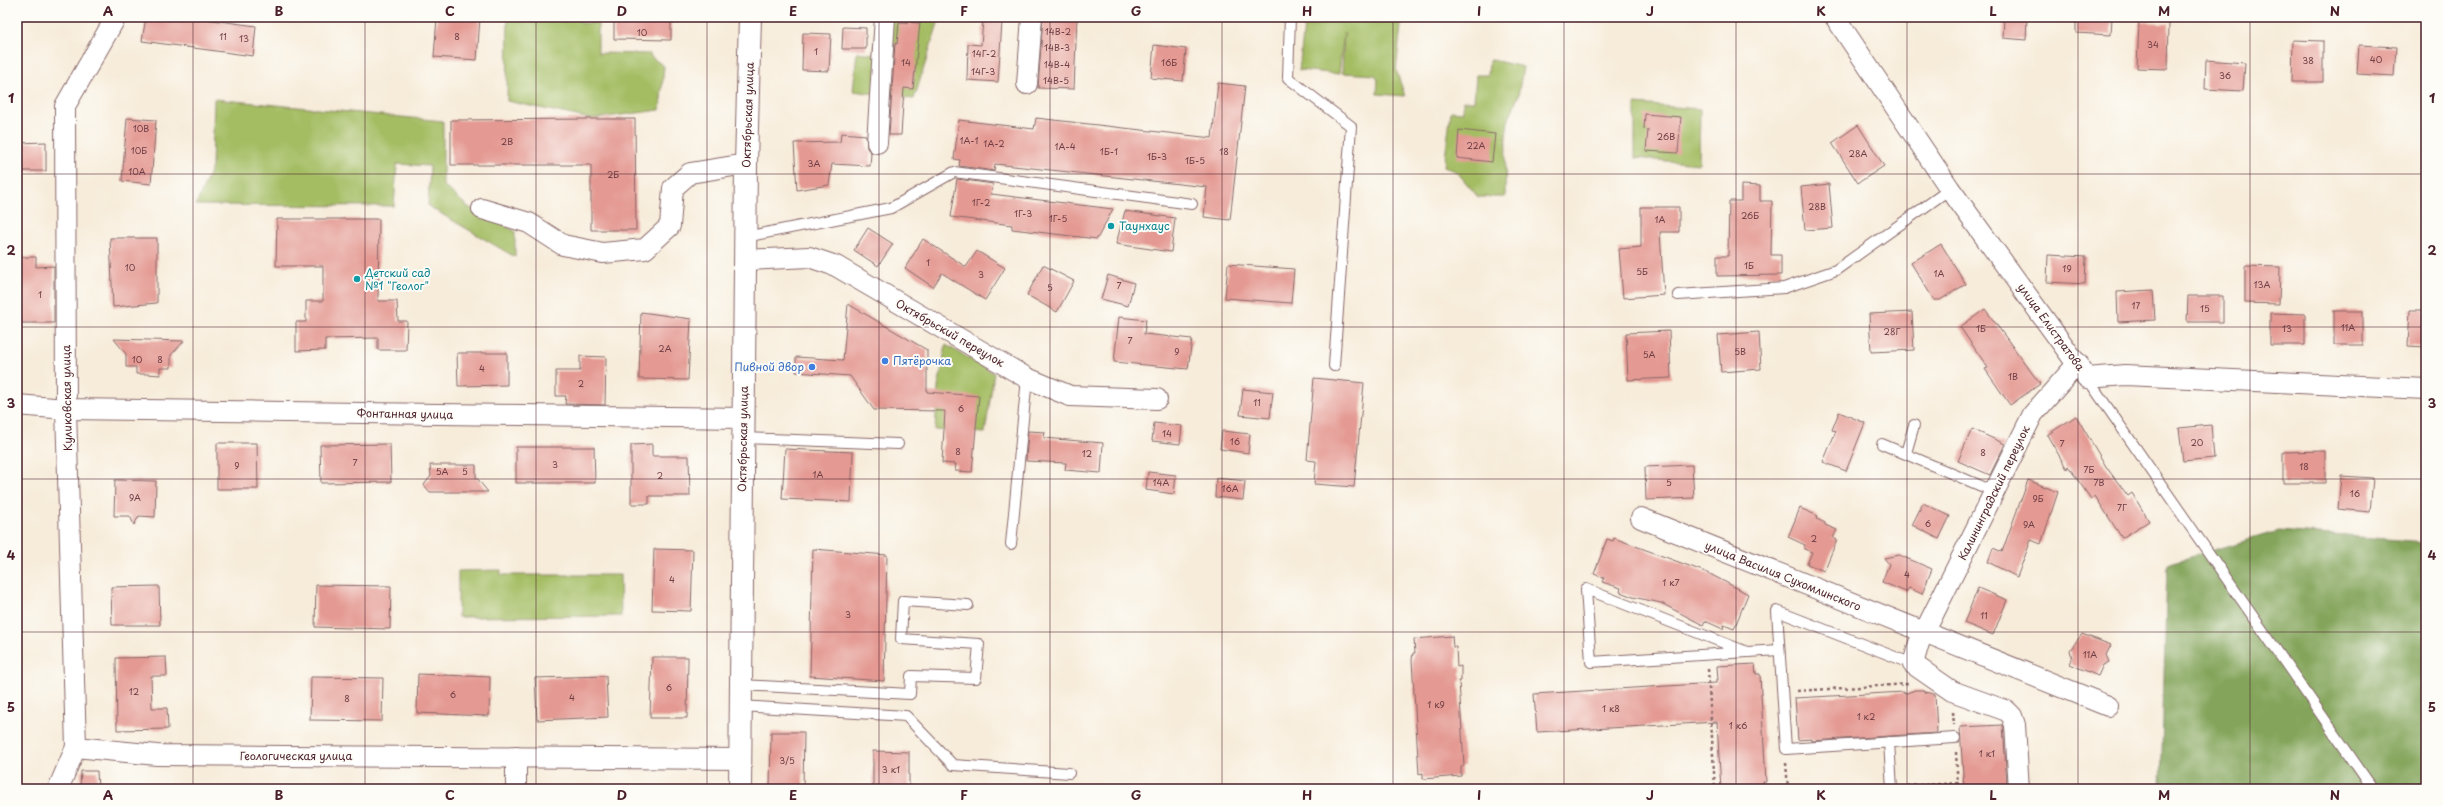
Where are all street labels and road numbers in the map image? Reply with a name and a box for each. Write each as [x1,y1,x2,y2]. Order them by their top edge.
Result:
street label: Октябрьская улица [737,62,758,168]
street label: улица Елистратова [2014,279,2089,374]
street label: Октябрьский переулок [893,294,1008,371]
street label: Куликовская улица [57,345,76,451]
street label: Октябрьская улица [733,386,752,492]
street label: Фонтанная улица [357,404,453,423]
street label: Калининградский переулок [1953,422,2034,563]
street label: улица Василия Сухомлинского [1703,536,1864,615]
street label: Геологическая улица [240,747,352,764]

